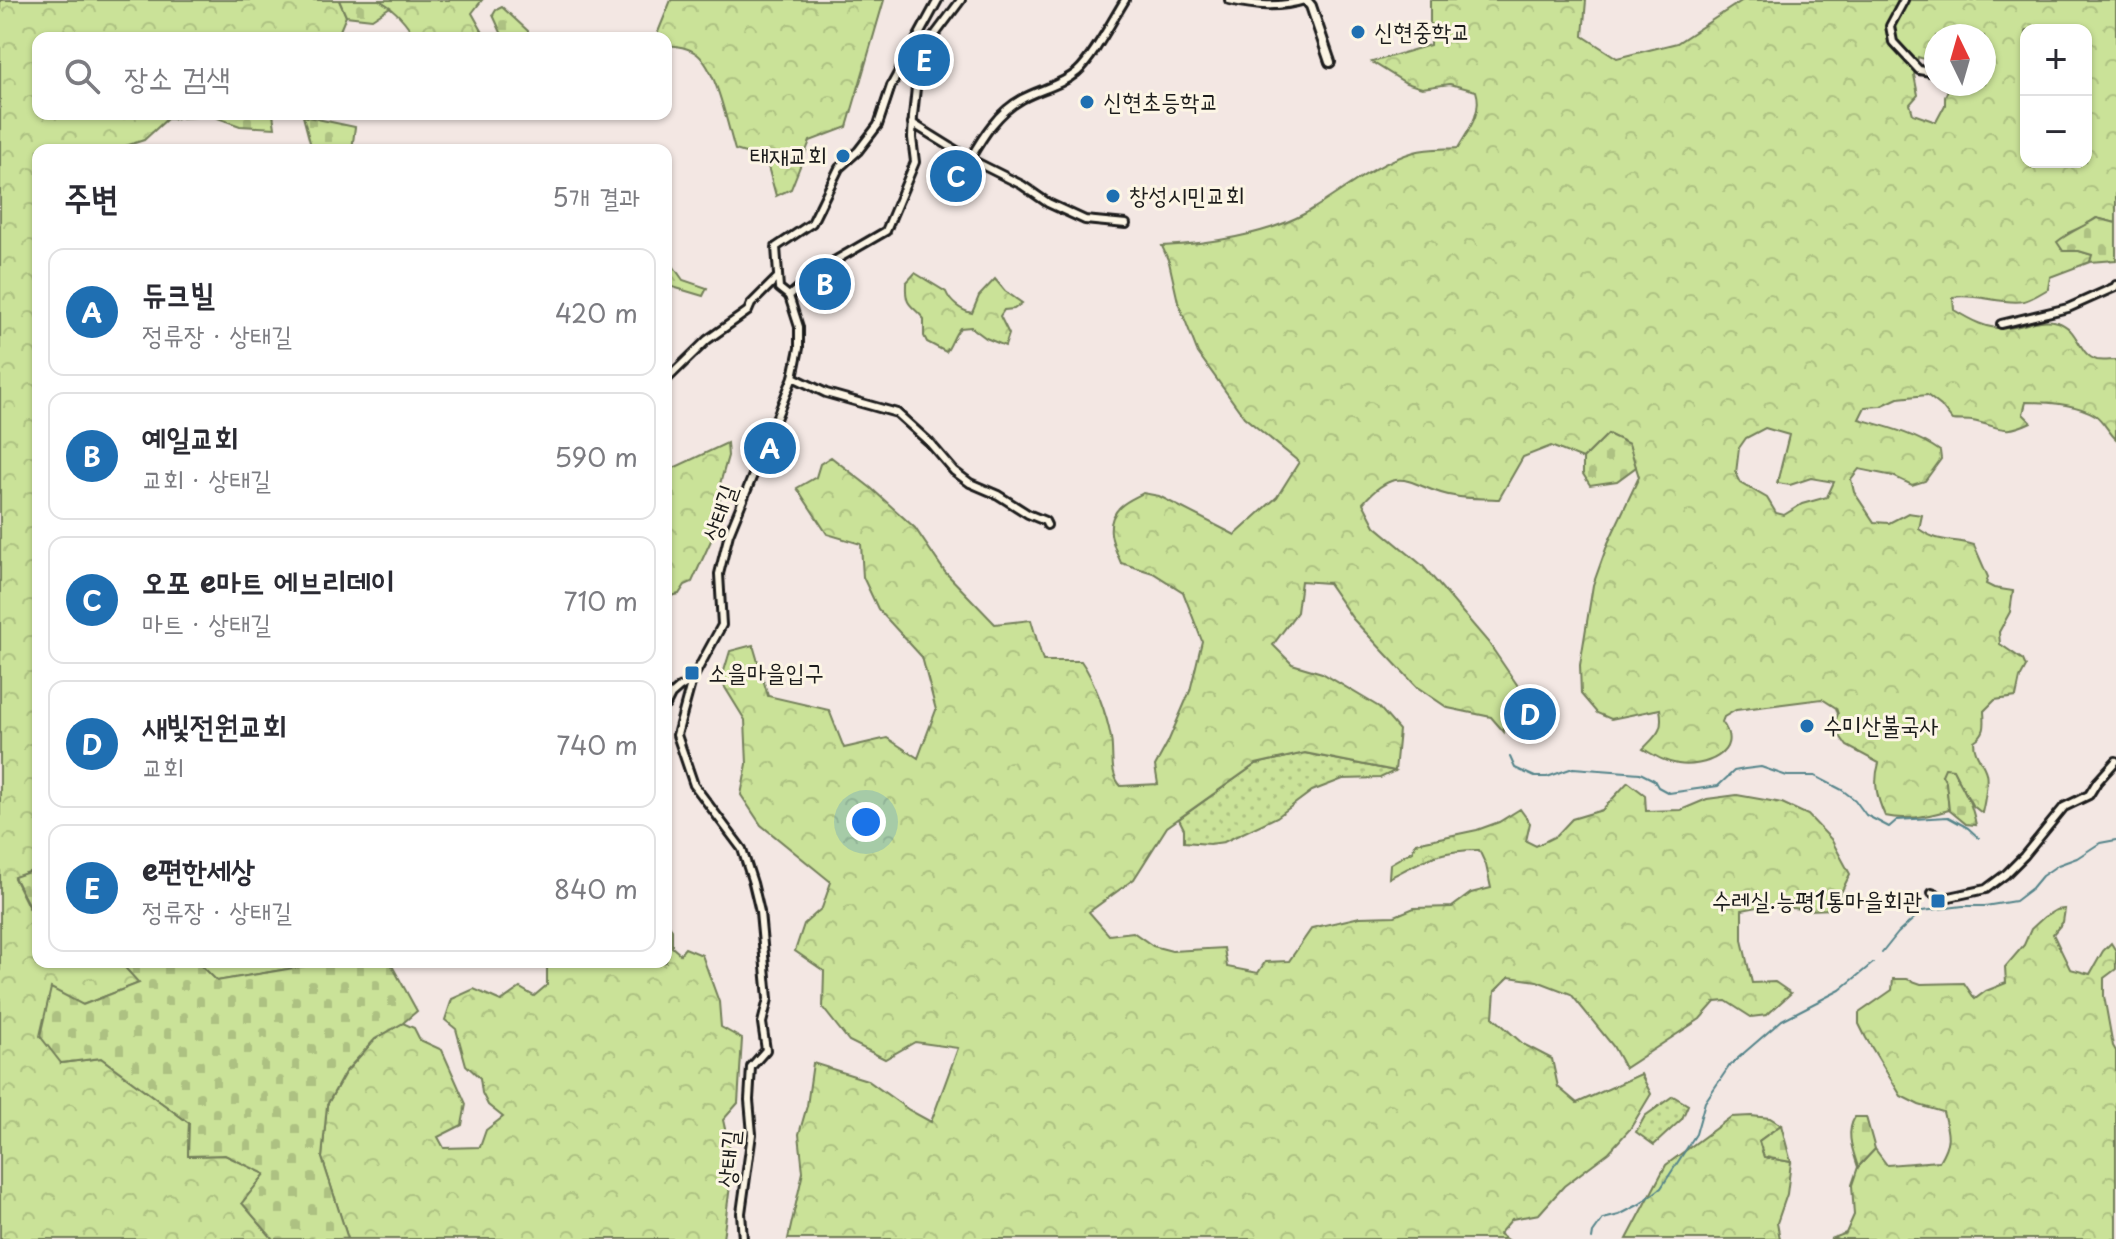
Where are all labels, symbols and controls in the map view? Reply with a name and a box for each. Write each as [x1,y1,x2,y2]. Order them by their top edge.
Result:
place label: 신현중학교 [1374,12,1471,48]
marker: 신현중학교 [1349,23,1367,41]
north arrow [1924,24,1996,96]
map controls [2020,24,2092,168]
button: + [2020,24,2092,96]
pin: E [898,30,950,90]
search box [32,32,672,120]
icon: search [60,54,104,98]
text: 장소 검색 [124,54,230,99]
place label: 신현초등학교 [1103,82,1219,118]
marker: 신현초등학교 [1078,93,1096,111]
button: − [2020,96,2092,168]
place label: 태재교회 [750,136,827,172]
pin: C [930,146,982,206]
marker: 태재교회 [834,147,852,165]
text: 주변 [64,170,119,222]
place label: 창성시민교회 [1129,176,1245,212]
text: 5개 결과 [552,177,640,216]
marker: 창성시민교회 [1104,187,1122,205]
pin: B [799,254,851,314]
text: 듀크빌 [142,270,214,315]
text: A [82,293,102,332]
text: 420 m [555,293,638,332]
text: 정류장 · 상태길 [142,315,292,354]
text: 예일교회 [142,414,239,459]
pin: A [744,418,796,478]
text: B [83,437,101,476]
text: 590 m [554,437,638,476]
text: 교회 · 상태길 [142,459,271,498]
street label: 상태길 [692,479,745,546]
text: 오포 e마트 에브리데이 [142,558,395,603]
text: C [82,581,102,620]
text: 710 m [564,581,638,620]
text: 마트 · 상태길 [142,603,271,642]
place label: 소을마을입구 [708,653,824,689]
marker: 소을마을입구 [683,664,701,682]
pin: D [1504,684,1556,744]
text: 새빛전원교회 [142,702,287,747]
place label: 수미산불국사 [1823,706,1939,742]
marker: 수미산불국사 [1798,717,1816,735]
text: D [82,725,102,764]
text: 740 m [556,725,638,764]
text: 교회 [142,747,184,786]
your location [846,802,886,842]
text: e편한세상 [142,846,255,891]
text: E [84,869,100,908]
text: 840 m [554,869,638,908]
place label: 수레실.능평1통마을회관 [1712,881,1922,917]
text: 정류장 · 상태길 [142,891,292,930]
marker: 수레실.능평1통마을회관 [1929,892,1947,910]
street label: 상태길 [707,1128,747,1189]

